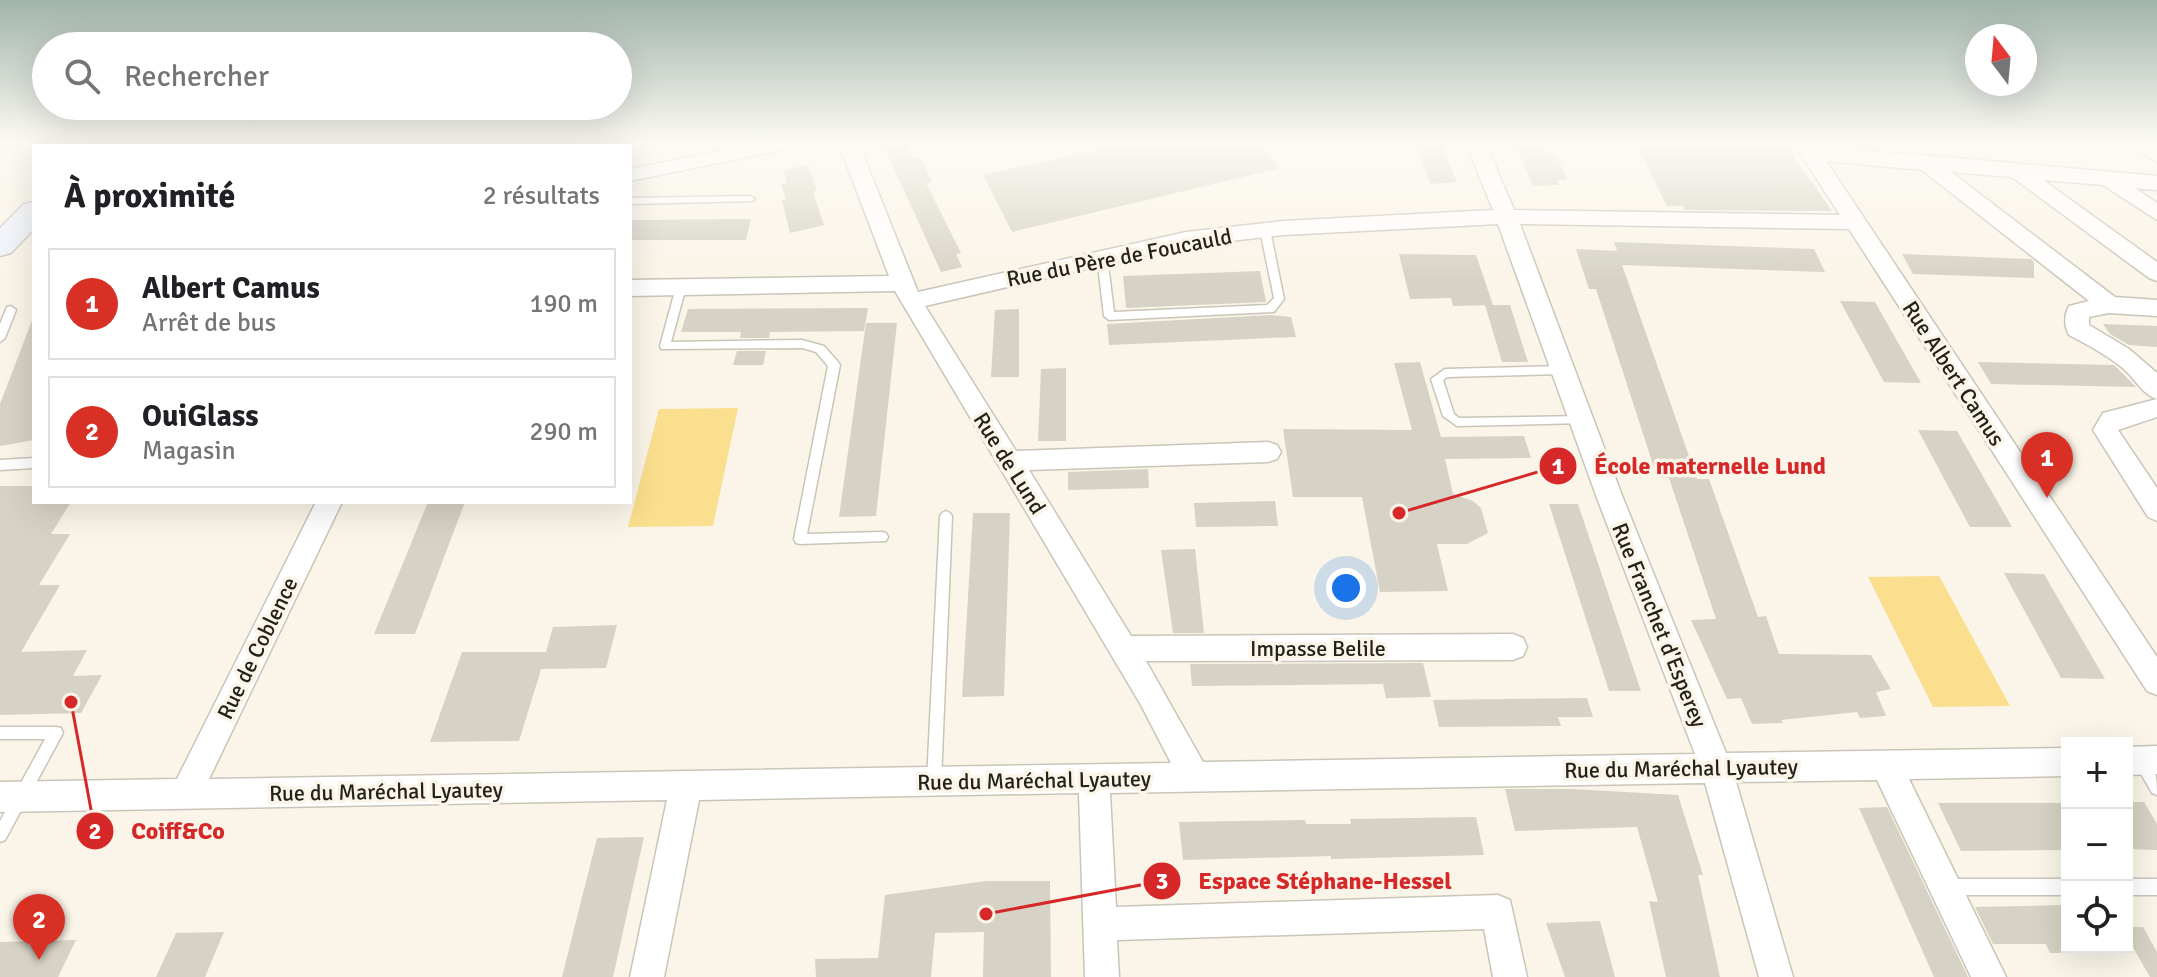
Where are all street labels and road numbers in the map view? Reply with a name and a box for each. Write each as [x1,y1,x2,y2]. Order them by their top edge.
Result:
street label: Rue du Père de Foucauld [1004,222,1234,293]
street label: Rue Albert Camus [1897,296,2011,451]
street label: Rue de Lund [968,407,1051,519]
street label: Rue Franchet d'Esperey [1606,519,1713,732]
street label: Rue de Coblence [211,573,304,724]
street label: Impasse Belile [1250,635,1386,662]
street label: Rue du Maréchal Lyautey [1564,753,1799,784]
street label: Rue du Maréchal Lyautey [917,765,1152,796]
street label: Rue du Maréchal Lyautey [269,776,504,807]

